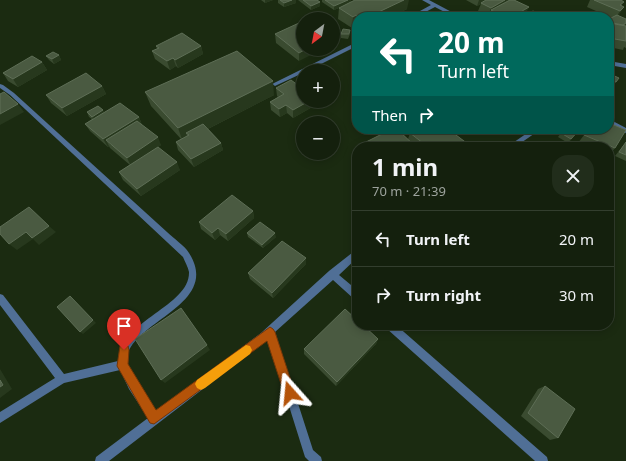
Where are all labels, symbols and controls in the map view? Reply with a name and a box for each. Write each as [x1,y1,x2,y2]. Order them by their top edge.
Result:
north arrow [296,12,340,56]
map controls [296,12,340,160]
text: 20 m [438,23,505,61]
icon: left [372,28,424,80]
text: Turn left [438,59,509,83]
button: + [296,64,340,108]
icon: right [415,104,437,126]
text: Then [372,105,407,125]
button: − [296,116,340,160]
text: 1 min [372,150,438,183]
button: close [552,155,594,197]
text: 70 m · 21:39 [372,182,446,200]
icon: left [372,228,394,250]
text: Turn left [406,229,470,249]
text: 20 m [559,229,594,249]
icon: right [372,284,394,306]
text: Turn right [406,285,481,305]
text: 30 m [559,285,594,305]
pin [107,309,141,350]
icon: arrive [113,315,135,337]
position arrow [269,372,311,414]

